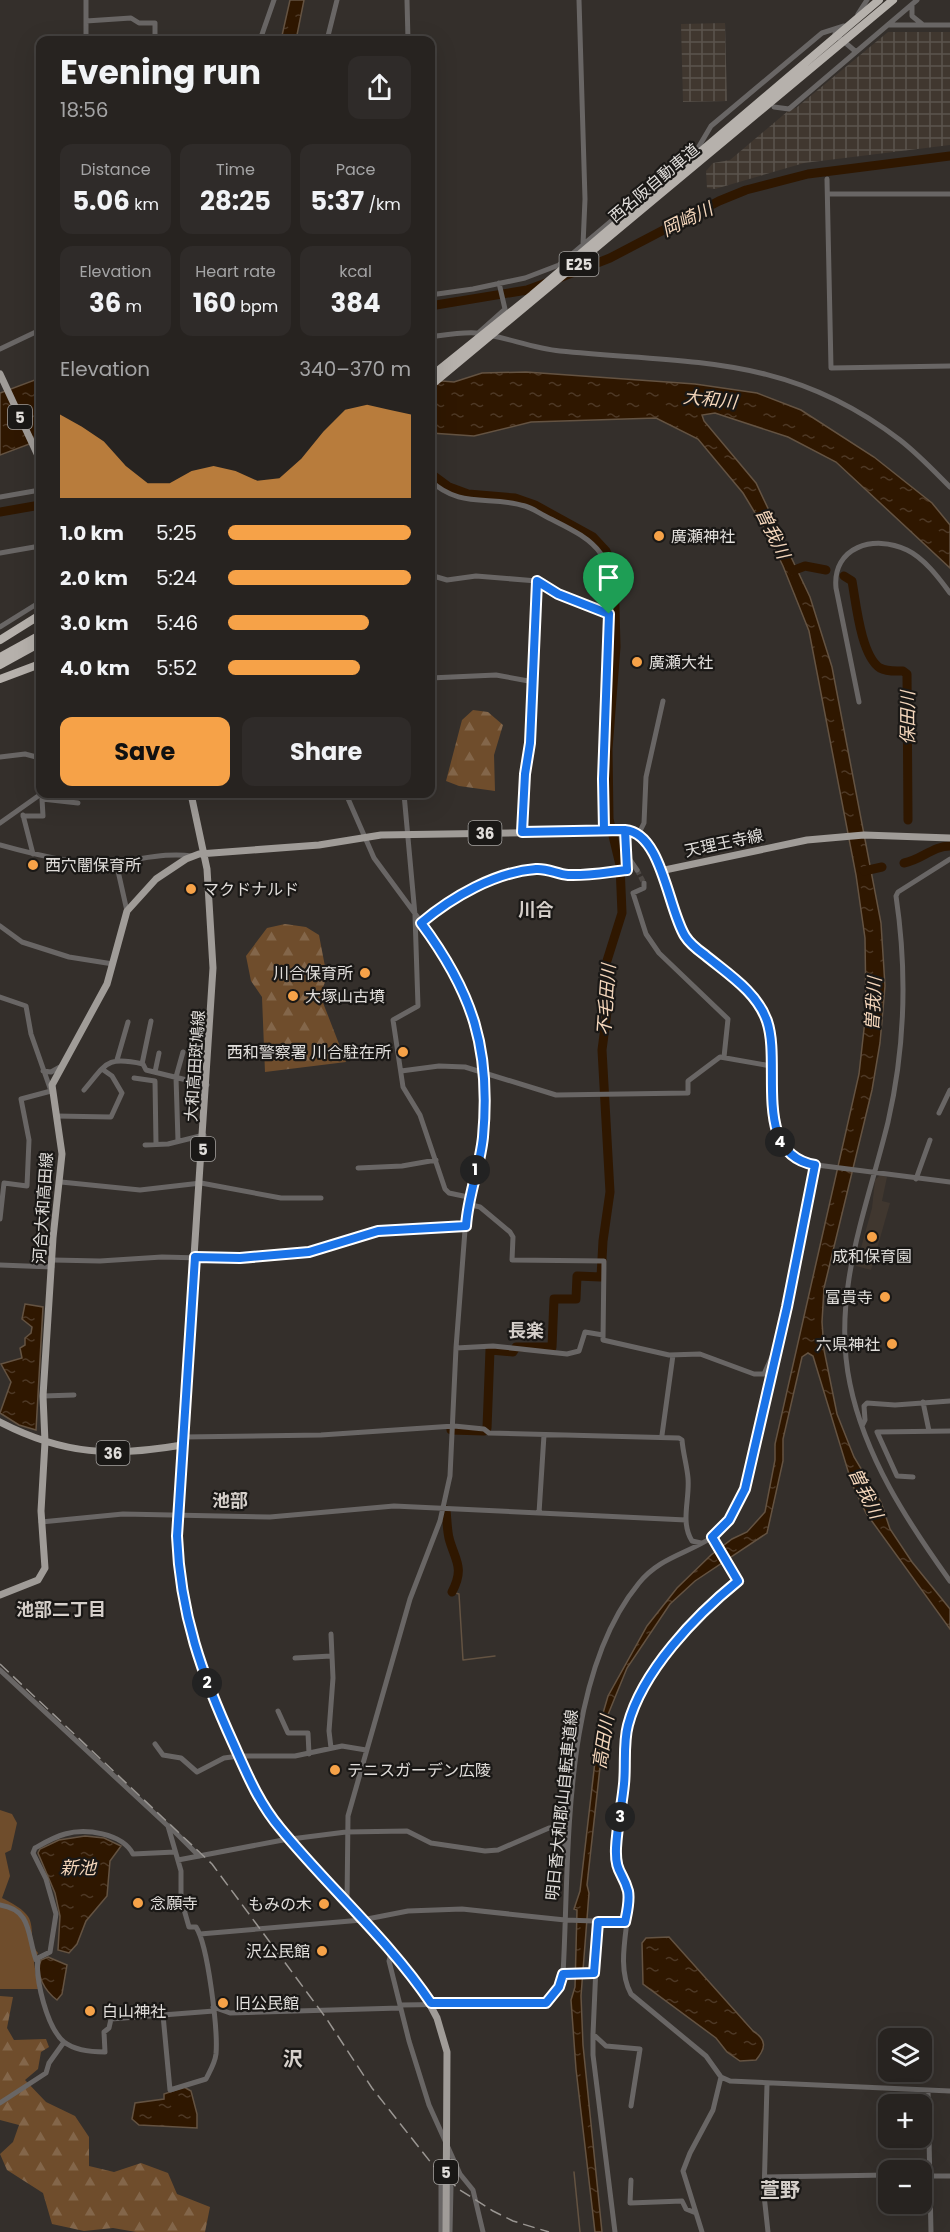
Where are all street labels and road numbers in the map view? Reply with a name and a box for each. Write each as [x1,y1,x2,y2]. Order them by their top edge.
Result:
street label: 西名阪自動車道 [604,138,704,228]
road number: E25 [560,252,598,276]
road number: 5 [8,405,32,429]
road number: 36 [468,821,502,845]
street label: 天理王寺線 [682,823,766,863]
street label: 大和高田斑鳩線 [180,1009,210,1123]
road number: 5 [191,1137,215,1161]
street label: 河合大和高田線 [28,1151,58,1265]
road number: 36 [96,1441,130,1465]
street label: 明日香大和郡山自転車道線 [541,1708,583,1902]
road number: 5 [434,2160,458,2184]

